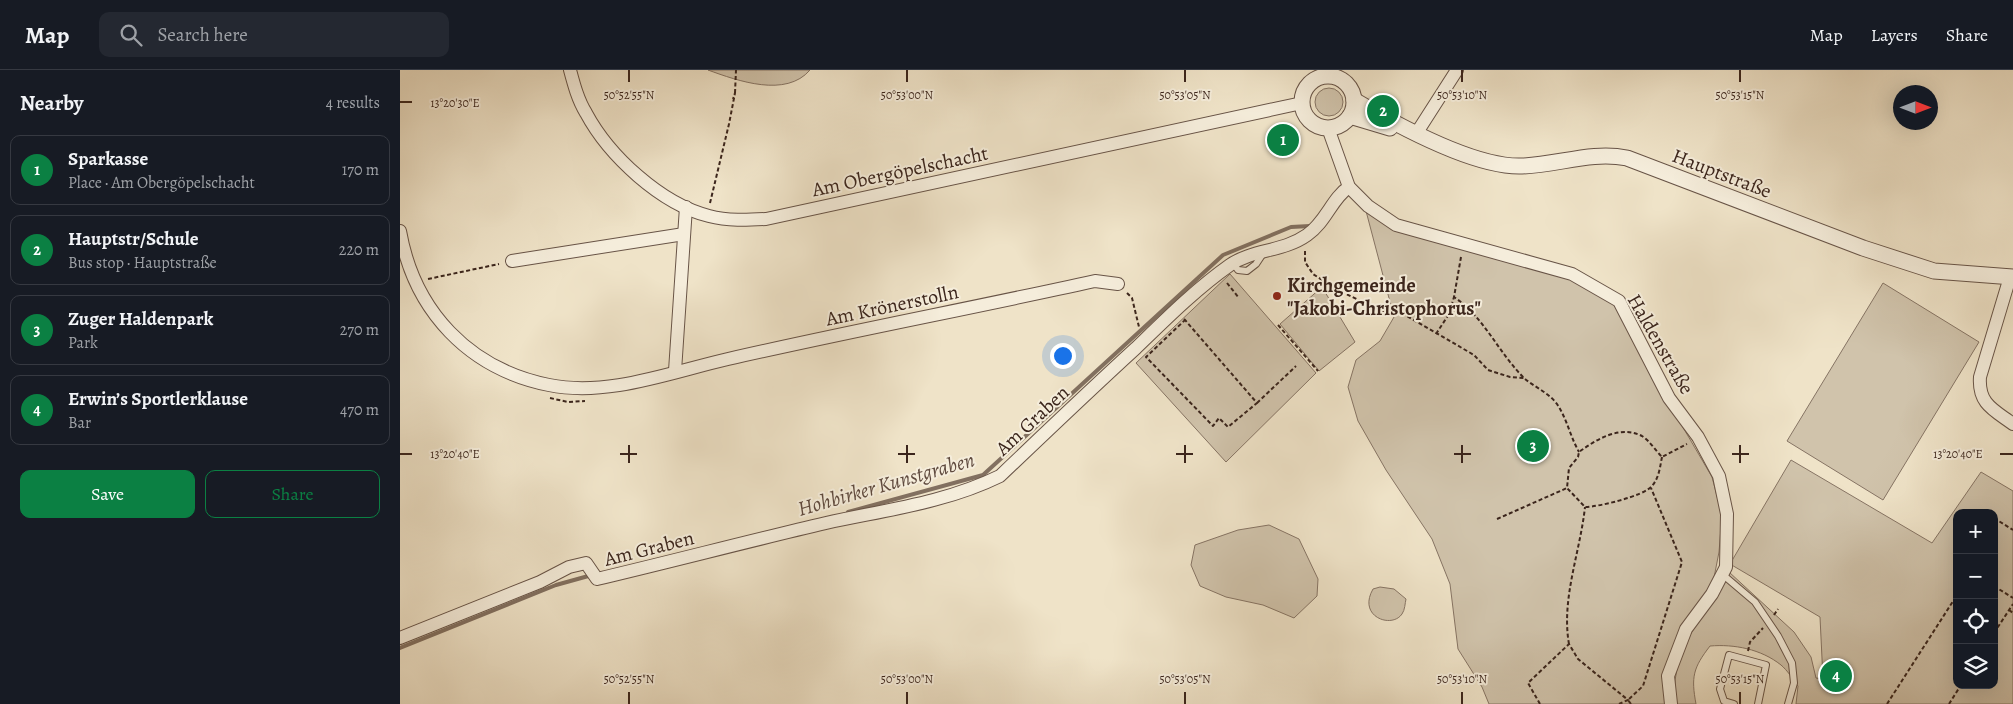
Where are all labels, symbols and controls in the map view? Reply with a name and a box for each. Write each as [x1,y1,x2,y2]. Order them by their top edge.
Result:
search box [99,12,449,57]
text: Map [25,19,69,51]
icon: search [117,21,145,49]
text: Search here [157,22,248,48]
text: Map [1810,23,1843,47]
text: Layers [1871,23,1918,47]
text: Share [1946,23,1988,47]
north arrow [1893,85,1938,130]
text: 50°52'55"N [604,87,655,103]
text: 50°53'00"N [881,87,934,103]
text: 50°53'05"N [1159,87,1211,103]
text: 50°53'10"N [1437,87,1487,103]
text: 50°53'15"N [1716,87,1765,103]
text: Nearby [20,89,83,117]
text: 4 results [326,92,380,114]
pin: 2 [1367,92,1399,130]
text: 13°20'30"E [431,95,479,111]
pin: 1 [1267,121,1299,159]
street label: Am Obergöpelschacht [809,140,991,204]
street label: Hauptstraße [1668,142,1775,205]
text: Sparkasse [68,146,148,172]
text: 1 [34,159,40,181]
text: 170 m [342,159,379,181]
text: Place · Am Obergöpelschacht [68,172,255,194]
text: Hauptstr/Schule [68,226,199,252]
text: 2 [33,239,41,261]
text: 220 m [339,239,379,261]
text: Bus stop · Hauptstraße [68,252,217,274]
place label: Kirchgemeinde "Jakobi-Christophorus" [1287,272,1481,322]
street label: Am Krönerstolln [822,278,961,333]
street label: Haldenstraße [1621,289,1700,399]
marker: Kirchgemeinde "Jakobi-Christophorus" [1271,290,1283,302]
text: Zuger Haldenpark [68,306,213,332]
text: 3 [34,319,40,341]
text: 270 m [340,319,379,341]
text: Park [68,332,98,354]
your location [1050,343,1076,369]
street label: Am Graben [989,379,1075,462]
text: Erwin’s Sportlerklause [68,386,248,412]
text: 4 [33,399,41,421]
text: 470 m [340,399,379,421]
text: Bar [68,412,91,434]
pin: 3 [1517,427,1549,465]
water label: Hohbirker Kunstgraben [794,445,978,523]
text: 13°20'40"E [430,446,480,462]
text: 13°20'40"E [1933,446,1983,462]
button: Save [20,470,195,518]
button: Share [205,470,380,518]
map controls [1953,509,1998,689]
button: + [1953,509,1998,554]
street label: Am Graben [600,524,697,573]
button: − [1953,554,1998,599]
button: locate [1953,599,1998,644]
button: layers [1953,644,1998,689]
pin: 4 [1820,657,1852,695]
text: 50°52'55"N [604,671,655,687]
text: 50°53'00"N [881,671,934,687]
text: 50°53'05"N [1159,671,1211,687]
text: 50°53'10"N [1437,671,1487,687]
text: 50°53'15"N [1716,671,1765,687]

